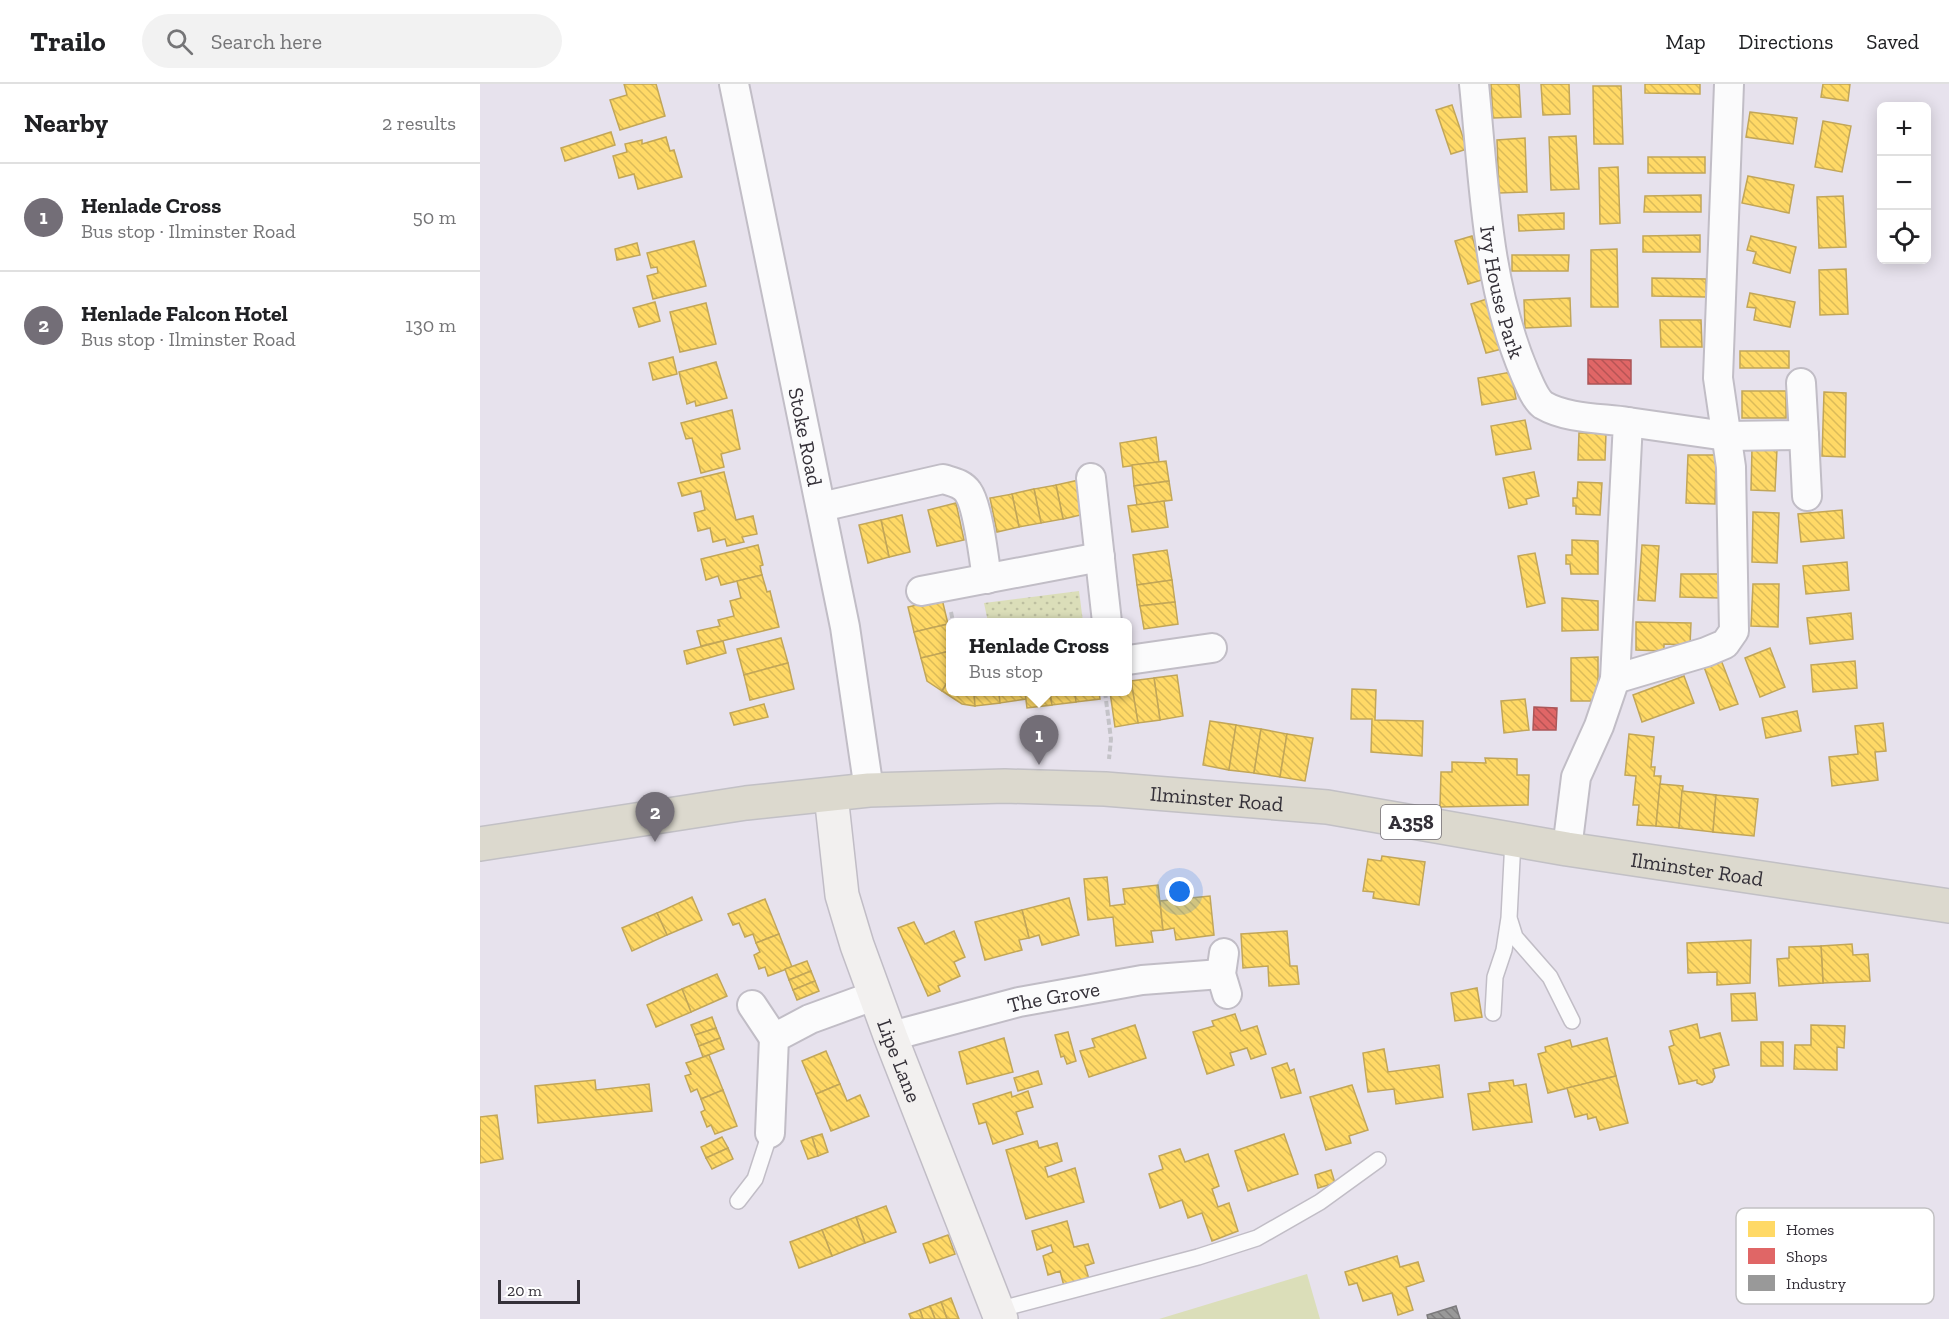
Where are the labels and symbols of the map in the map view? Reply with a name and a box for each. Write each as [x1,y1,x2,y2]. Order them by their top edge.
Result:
street label: Ivy House Park [1475,224,1530,362]
street label: Stoke Road [784,385,828,489]
pin: 1 [1020,716,1058,765]
street label: Ilminster Road [1149,780,1285,816]
pin: 2 [636,792,675,842]
road number: A358 [1381,805,1441,839]
street label: Ilminster Road [1629,846,1766,891]
your location [1165,877,1194,906]
street label: The Grove [1004,975,1102,1017]
street label: Lipe Lane [873,1016,927,1106]
legend [1736,1208,1934,1304]
text: Homes [1786,1220,1834,1239]
text: Shops [1786,1247,1828,1266]
text: Industry [1786,1274,1847,1293]
scale bar [498,1277,580,1304]

